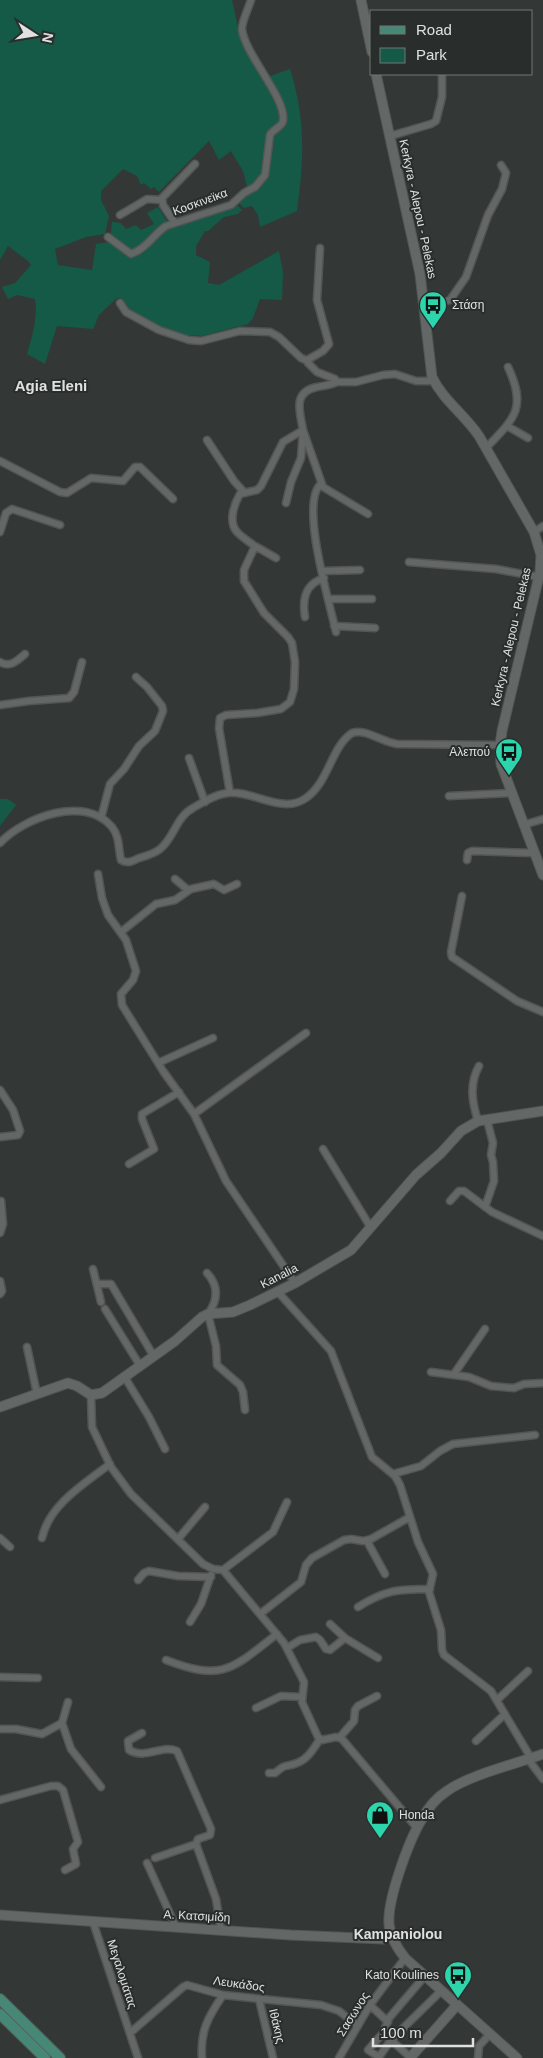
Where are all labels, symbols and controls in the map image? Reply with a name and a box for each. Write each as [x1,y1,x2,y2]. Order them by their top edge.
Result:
north arrow [10,10,60,60]
legend [370,10,533,75]
text: Road [416,21,452,38]
text: N [39,31,57,44]
text: Park [416,46,447,63]
street label: Kerkyra - Alepou - Pelekas [396,138,440,280]
street label: Κοσκινεϊκα [171,186,229,218]
bus stop icon: Στάση [418,290,448,329]
place label: Στάση [452,298,484,312]
district label: Agia Eleni [15,377,87,394]
street label: Kerkyra - Alepou - Pelekas [488,566,534,708]
bus stop icon: Αλεπού [494,737,524,776]
place label: Αλεπού [449,745,490,759]
street label: Kanalia [258,1261,300,1291]
shop icon: Honda [365,1800,395,1839]
place label: Honda [399,1808,435,1822]
street label: Α. Κατσιμίδη [163,1907,231,1925]
district label: Kampaniolou [354,1926,442,1942]
street label: Μεγαλομάτας [104,1938,140,2011]
bus stop icon: Kato Koulines [443,1960,473,1999]
place label: Kato Koulines [365,1968,439,1982]
street label: Λευκάδος [212,1973,266,1995]
street label: Σασωνος [334,1989,372,2039]
street label: Ιθάκης [266,2007,288,2045]
scale bar [373,2016,473,2048]
text: 100 m [380,2024,422,2041]

